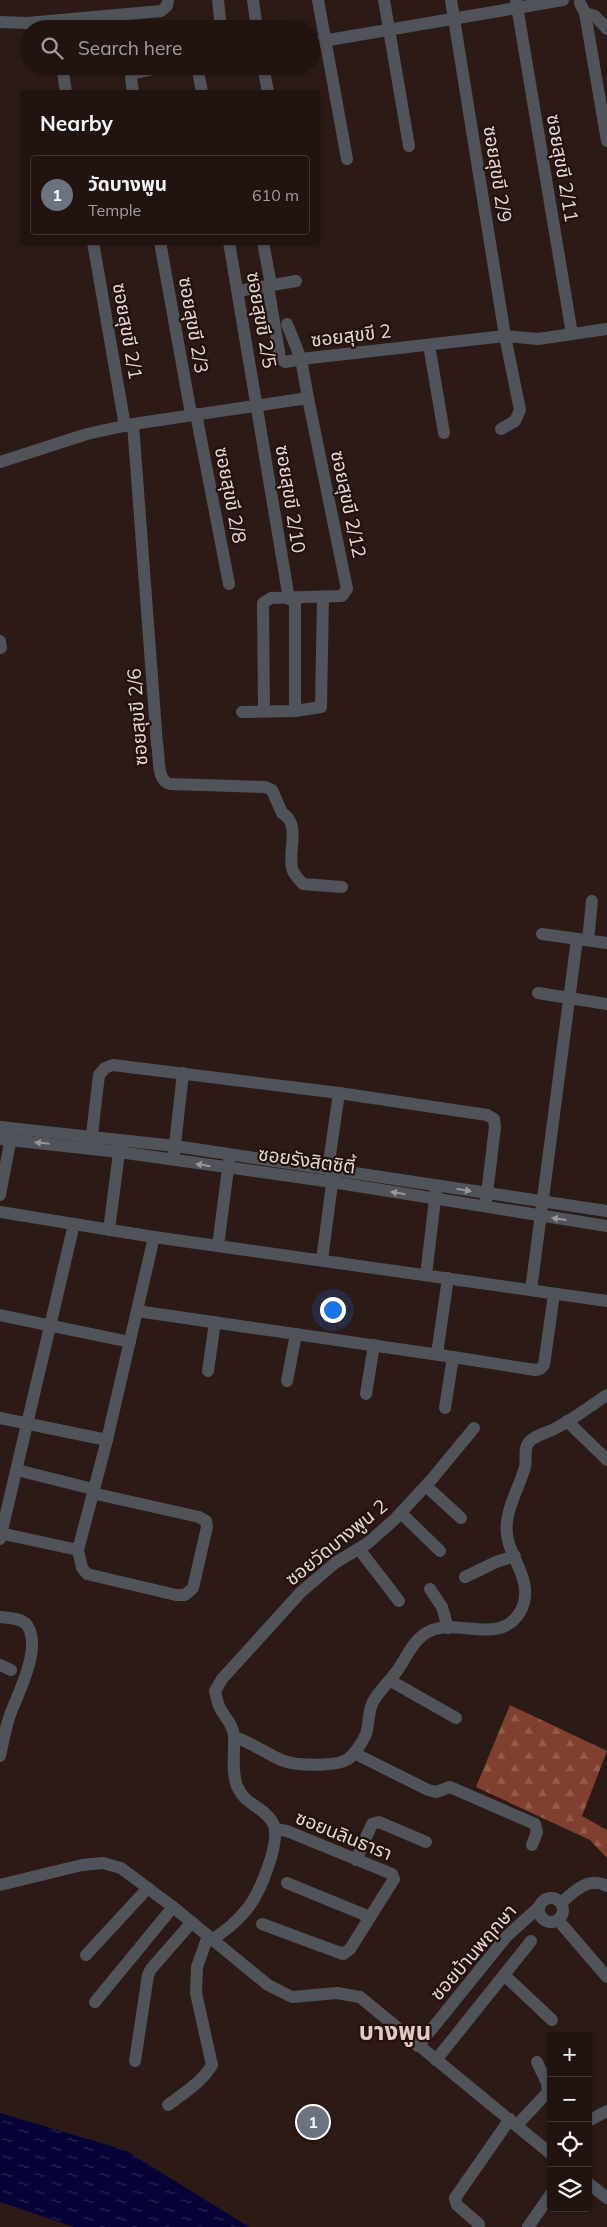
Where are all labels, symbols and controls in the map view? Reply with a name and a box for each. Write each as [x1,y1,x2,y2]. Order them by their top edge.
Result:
search box [20,20,320,75]
icon: search [38,34,66,62]
text: Search here [78,36,182,60]
text: Nearby [40,110,113,136]
street label: ซอยสุขขี 2/11 [542,112,584,224]
street label: ซอยสุขขี 2/9 [479,124,517,224]
text: วัดบางพูน [88,172,167,196]
text: 1 [52,185,62,205]
text: 610 m [252,185,299,205]
text: Temple [88,200,141,220]
street label: ซอยสุขขี 2/5 [242,270,282,370]
street label: ซอยสุขขี 2/3 [174,275,214,375]
street label: ซอยสุขขี 2/1 [108,281,148,381]
street label: ซอยสุขขี 2 [309,318,393,352]
street label: ซอยสุขขี 2/10 [271,443,311,555]
street label: ซอยสุขขี 2/8 [210,445,252,545]
street label: ซอยสุขขี 2/12 [326,448,372,560]
street label: ซอยสุขขี 2/6 [122,667,152,767]
one-way arrow [34,1139,50,1147]
street label: ซอยรังสิตซิตี้ [257,1140,357,1179]
one-way arrow [195,1160,211,1168]
one-way arrow [457,1186,473,1194]
one-way arrow [390,1188,406,1196]
one-way arrow [550,1215,566,1223]
your location [320,1297,346,1323]
street label: ซอยวัดบางพูน 2 [280,1494,393,1591]
street label: ซอยนลินธารา [292,1805,396,1865]
street label: ซอยบ้านพฤกษา [425,1899,521,2005]
district label: บางพูน [359,2016,431,2047]
map controls [547,2032,592,2212]
button: + [547,2032,592,2077]
button: − [547,2077,592,2122]
pin: 1 [297,2103,329,2141]
button: locate [547,2122,592,2167]
button: layers [547,2167,592,2212]

